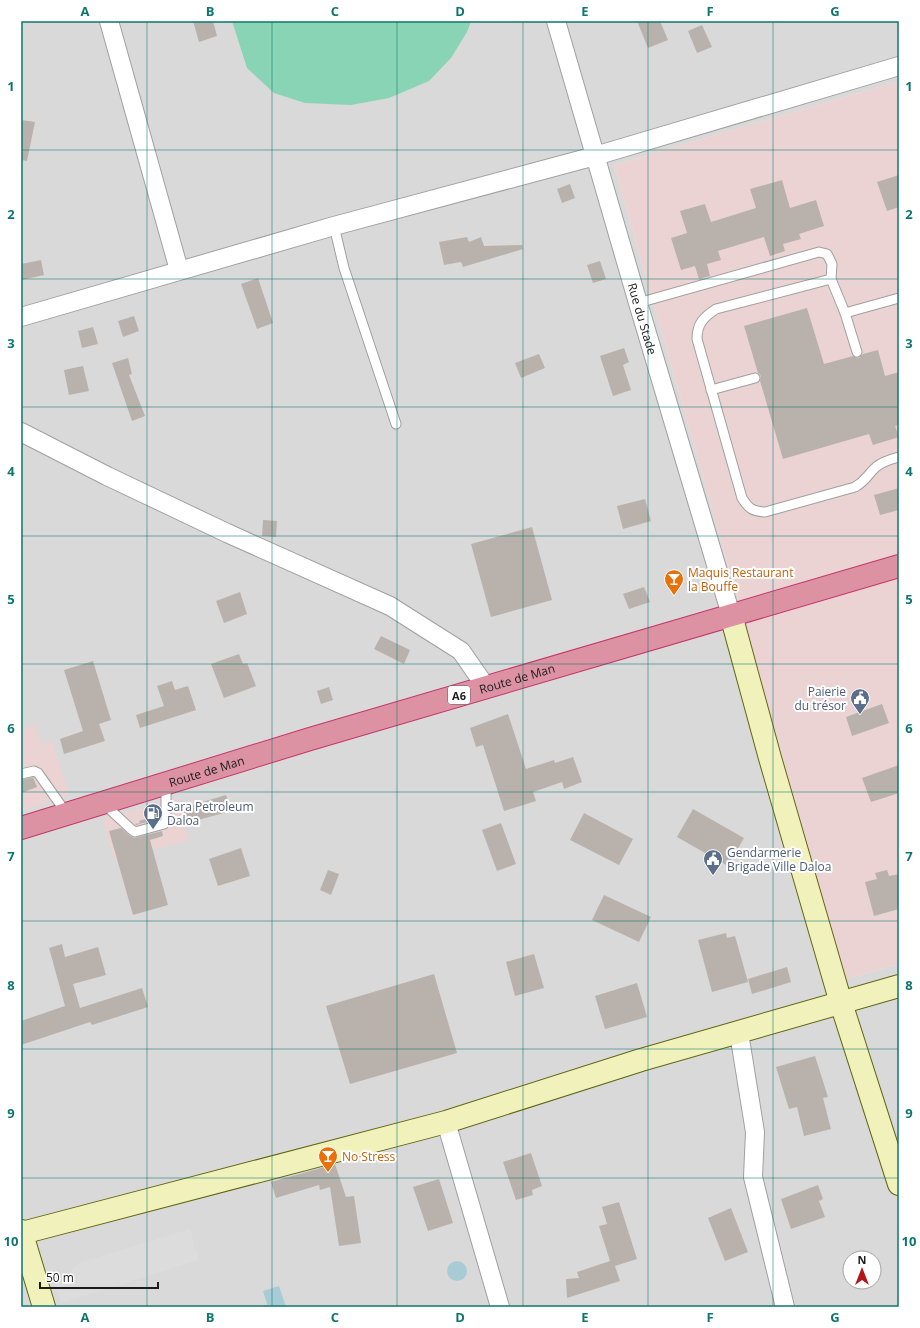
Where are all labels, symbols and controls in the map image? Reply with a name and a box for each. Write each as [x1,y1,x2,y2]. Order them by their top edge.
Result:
text: A [81,2,90,20]
text: B [206,2,215,20]
text: C [331,2,339,20]
text: D [455,2,465,20]
text: E [581,2,589,20]
text: F [706,2,714,20]
text: G [830,2,840,20]
text: 1 [7,77,15,95]
text: 1 [905,77,913,95]
text: 2 [7,205,15,223]
text: 2 [905,205,913,223]
street label: Rue du Stade [624,281,661,357]
text: 3 [7,334,15,352]
text: 3 [905,334,913,352]
text: 4 [7,462,15,480]
text: 4 [905,462,913,480]
place label: Maquis Restaurant la Bouffe [688,564,793,595]
bar icon: Maquis Restaurant la Bouffe [663,568,685,596]
text: 5 [7,590,15,608]
text: 5 [905,590,913,608]
street label: Route de Man [477,659,557,697]
place label: Paierie du trésor [794,683,846,714]
road number: A6 [448,686,470,704]
public building icon: Paierie du trésor [849,687,871,715]
text: 6 [7,719,15,737]
text: 6 [905,719,913,737]
street label: Route de Man [167,751,246,791]
place label: Sara Petroleum Daloa [167,798,254,829]
fuel station icon: Sara Petroleum Daloa [142,802,164,830]
place label: Gendarmerie Brigade Ville Daloa [727,844,831,875]
text: 7 [7,847,15,865]
text: 7 [905,847,913,865]
public building icon: Gendarmerie Brigade Ville Daloa [702,848,724,876]
text: 8 [7,976,15,994]
text: 8 [905,976,913,994]
text: 9 [7,1104,15,1122]
text: 9 [905,1104,913,1122]
bar icon: No Stress [317,1145,339,1173]
place label: No Stress [342,1148,396,1165]
text: 10 [4,1232,18,1250]
text: 10 [902,1232,916,1250]
north arrow [842,1250,882,1290]
text: N [858,1252,866,1267]
scale bar [40,1264,158,1290]
text: 50 m [46,1269,74,1286]
text: A [81,1308,90,1326]
text: B [206,1308,215,1326]
text: C [331,1308,339,1326]
text: D [455,1308,465,1326]
text: E [581,1308,589,1326]
text: F [706,1308,714,1326]
text: G [830,1308,840,1326]

